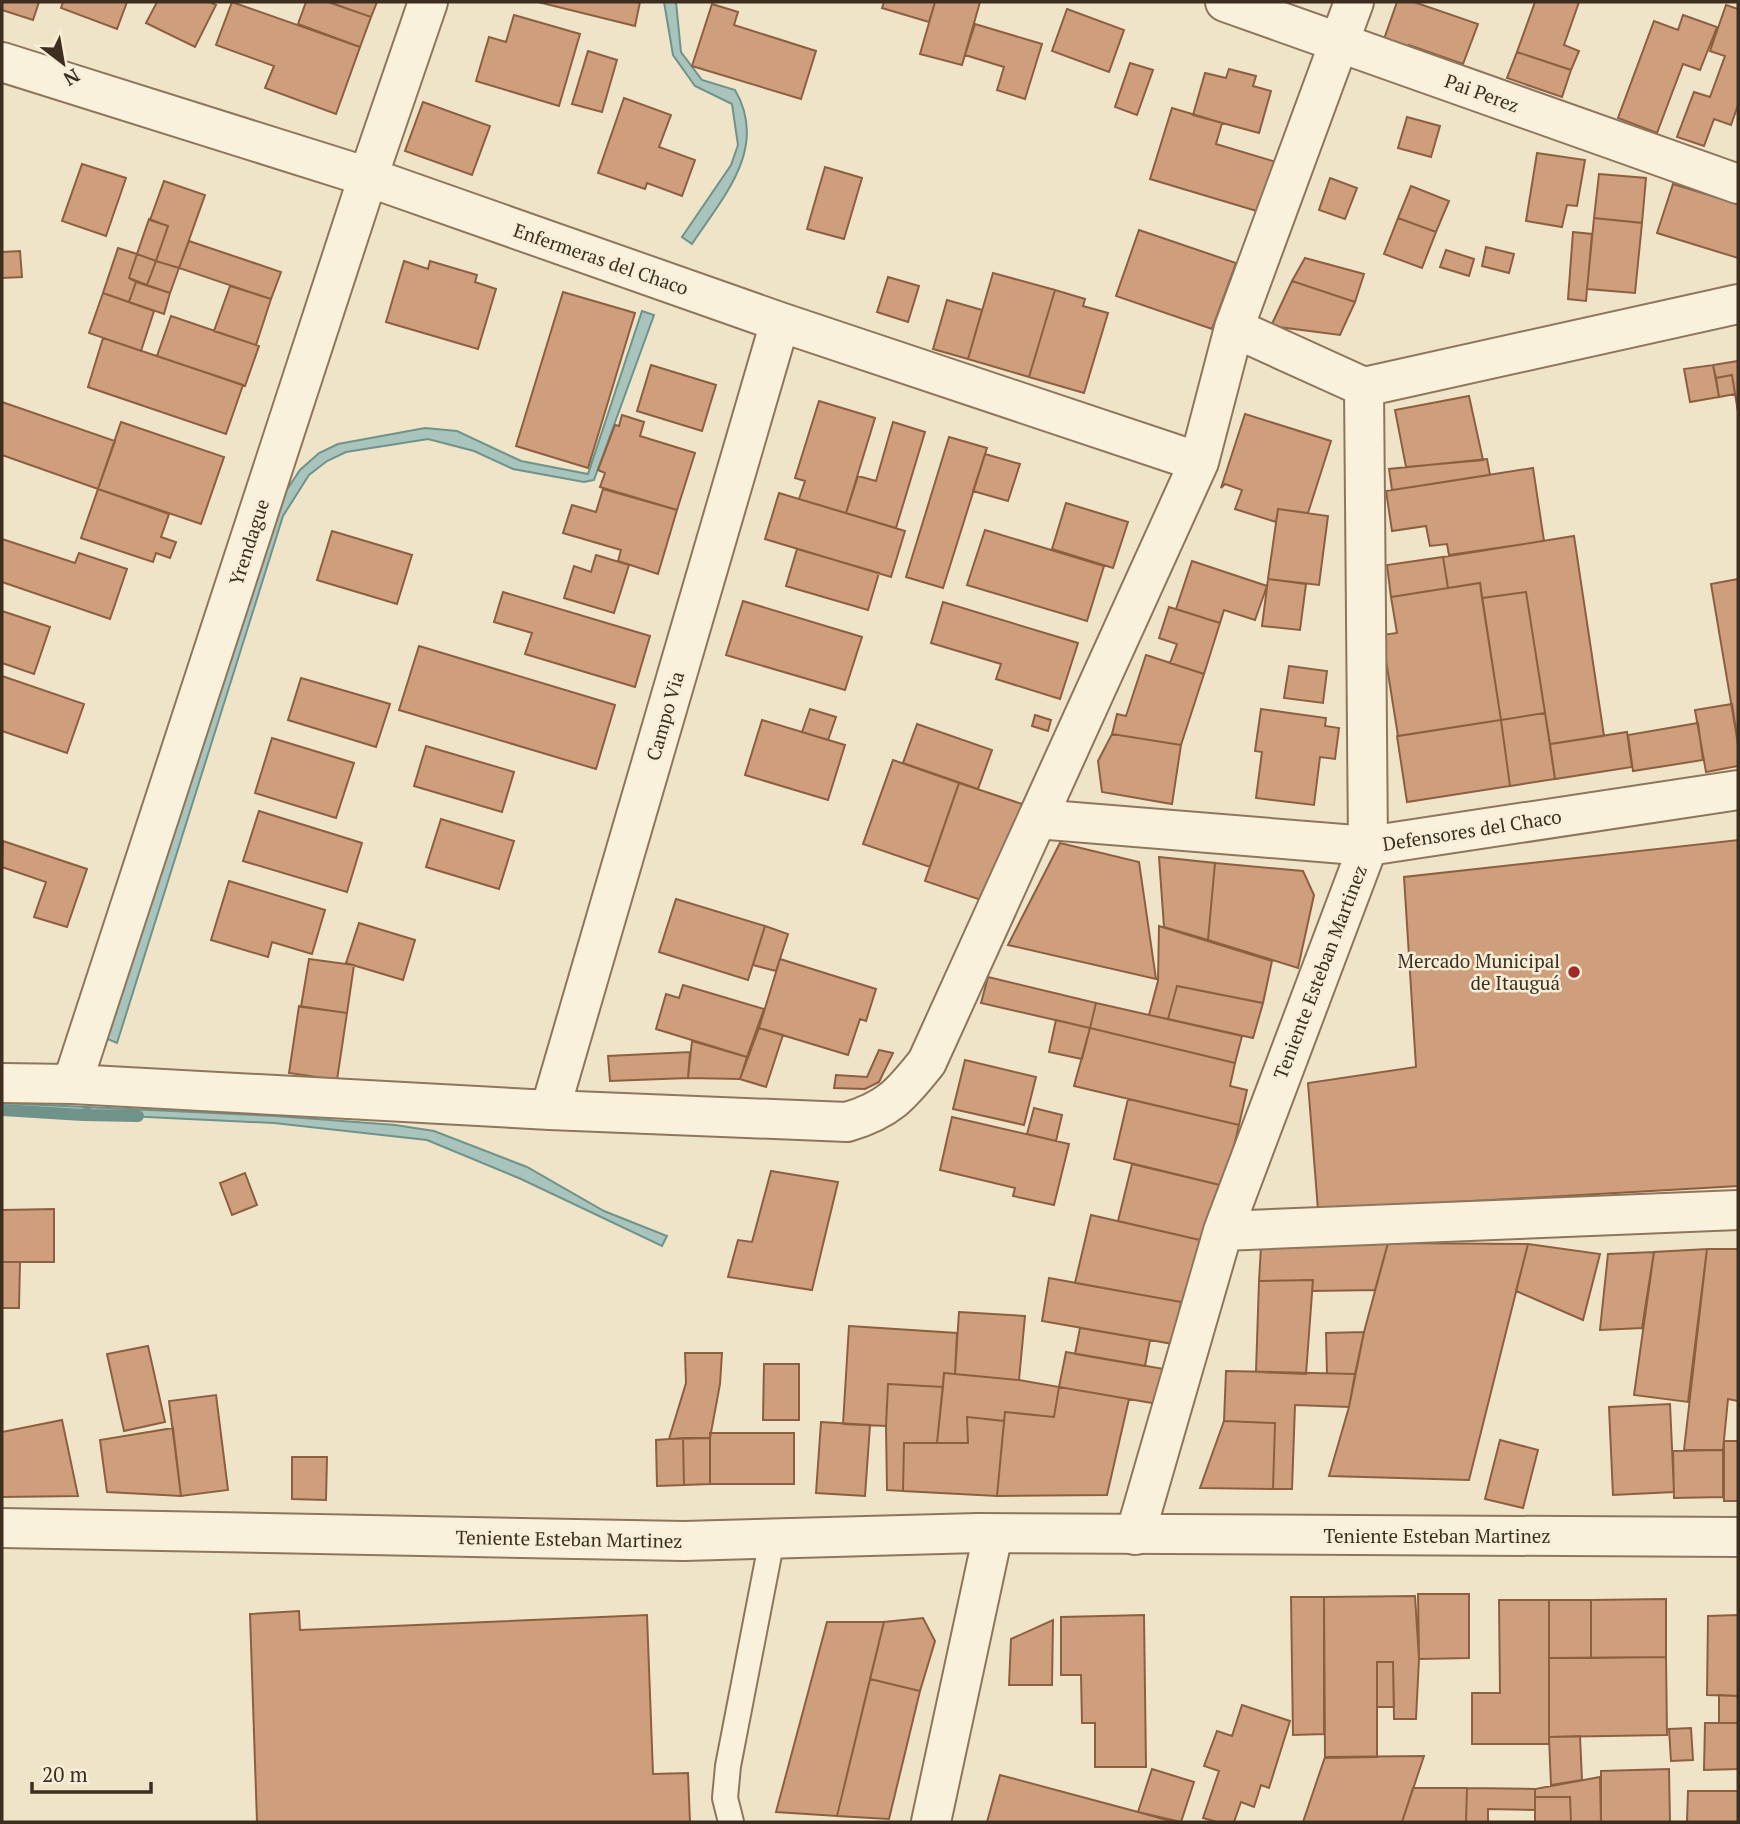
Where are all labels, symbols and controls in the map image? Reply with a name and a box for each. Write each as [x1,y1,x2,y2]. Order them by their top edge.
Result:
north arrow [28,28,98,98]
text: N [59,64,85,93]
street label: Pai Perez [1441,68,1523,118]
street label: Enfermeras del Chaco [510,217,692,300]
street label: Yrendague [223,495,274,588]
street label: Campo Via [640,668,689,763]
street label: Defensores del Chaco [1381,803,1563,856]
street label: Teniente Esteban Martinez [1267,861,1372,1082]
place label: Mercado Municipal de Itauguá [1398,948,1560,995]
marker: Mercado Municipal de Itauguá [1566,964,1582,980]
street label: Teniente Esteban Martinez [1324,1523,1550,1548]
street label: Teniente Esteban Martinez [455,1524,683,1553]
scale bar [32,1750,150,1794]
text: 20 m [42,1760,88,1788]

